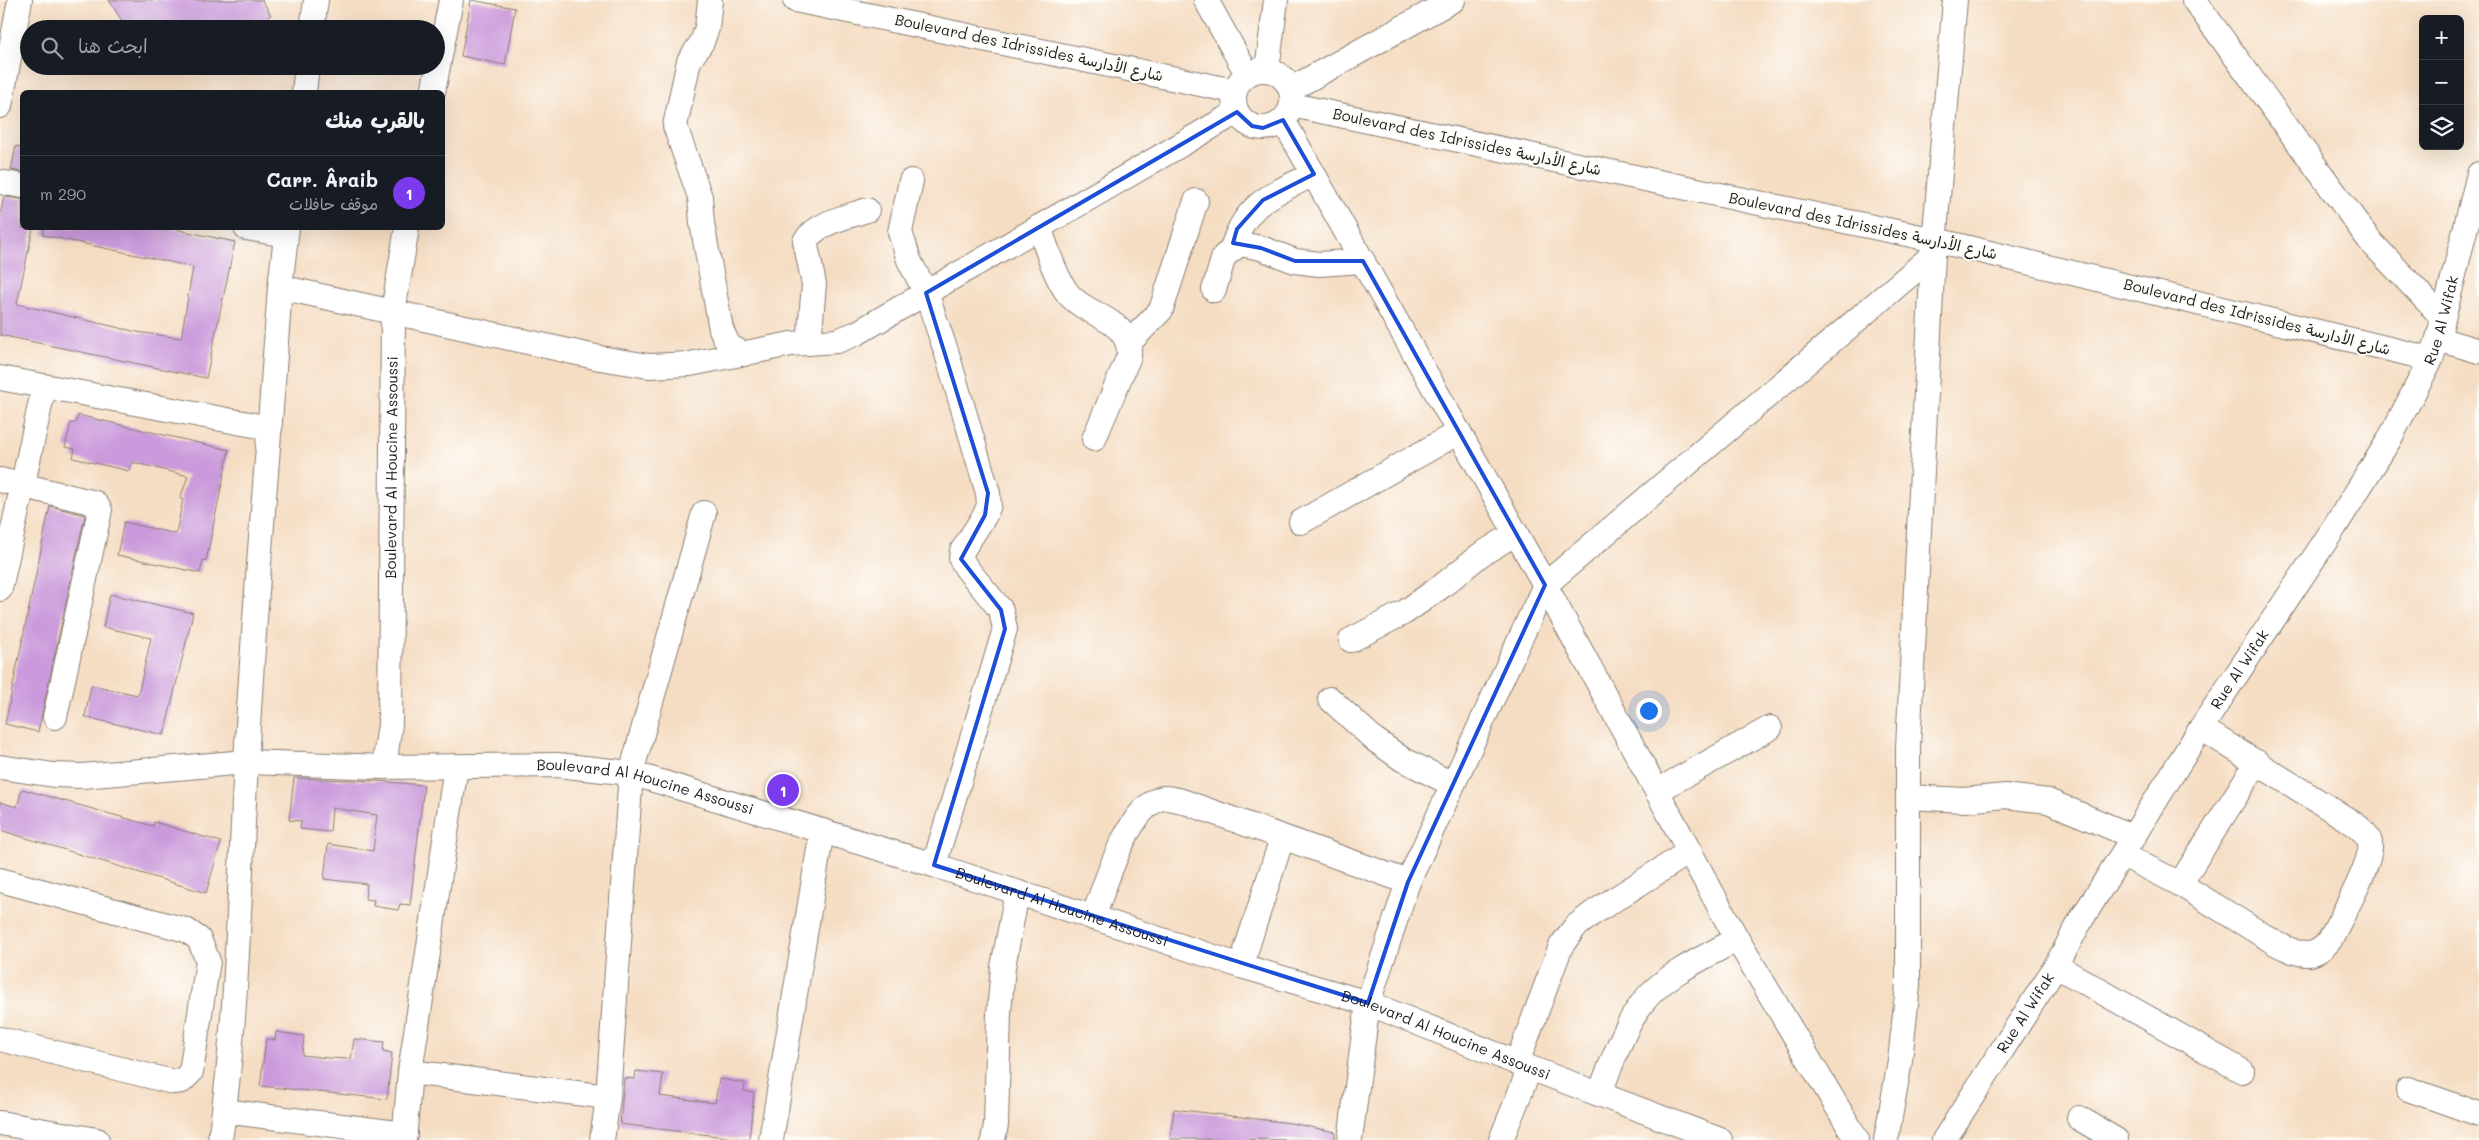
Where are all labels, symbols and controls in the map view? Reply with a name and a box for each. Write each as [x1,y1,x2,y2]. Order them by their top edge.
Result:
street label: Boulevard des Idrissides شارع الأدارسة [893,9,1165,86]
map controls [2419,15,2464,150]
button: + [2419,15,2464,60]
search box [20,20,445,75]
text: ابحث هنا [78,33,148,58]
icon: search [38,34,66,62]
button: − [2419,60,2464,105]
street label: Boulevard des Idrissides شارع الأدارسة [1331,103,1603,180]
button: layers [2419,105,2464,150]
text: بالقرب منك [325,106,425,133]
text: Carr. Âraib [266,167,378,192]
text: 290 m [40,183,86,204]
text: 1 [405,183,413,204]
street label: Boulevard des Idrissides شارع الأدارسة [1727,187,1999,264]
text: موقف حافلات [289,193,378,214]
street label: Boulevard des Idrissides شارع الأدارسة [2122,273,2393,360]
street label: Rue Al Wifak [2419,273,2462,368]
street label: Boulevard Al Houcine Assoussi [380,356,402,579]
street label: Rue Al Wifak [2205,625,2273,713]
your location [1636,698,1662,724]
street label: Boulevard Al Houcine Assoussi [536,754,756,819]
pin: 1 [767,771,799,809]
street label: Boulevard Al Houcine Assoussi [953,862,1171,950]
street label: Rue Al Wifak [1992,968,2058,1057]
street label: Boulevard Al Houcine Assoussi [1339,985,1553,1084]

